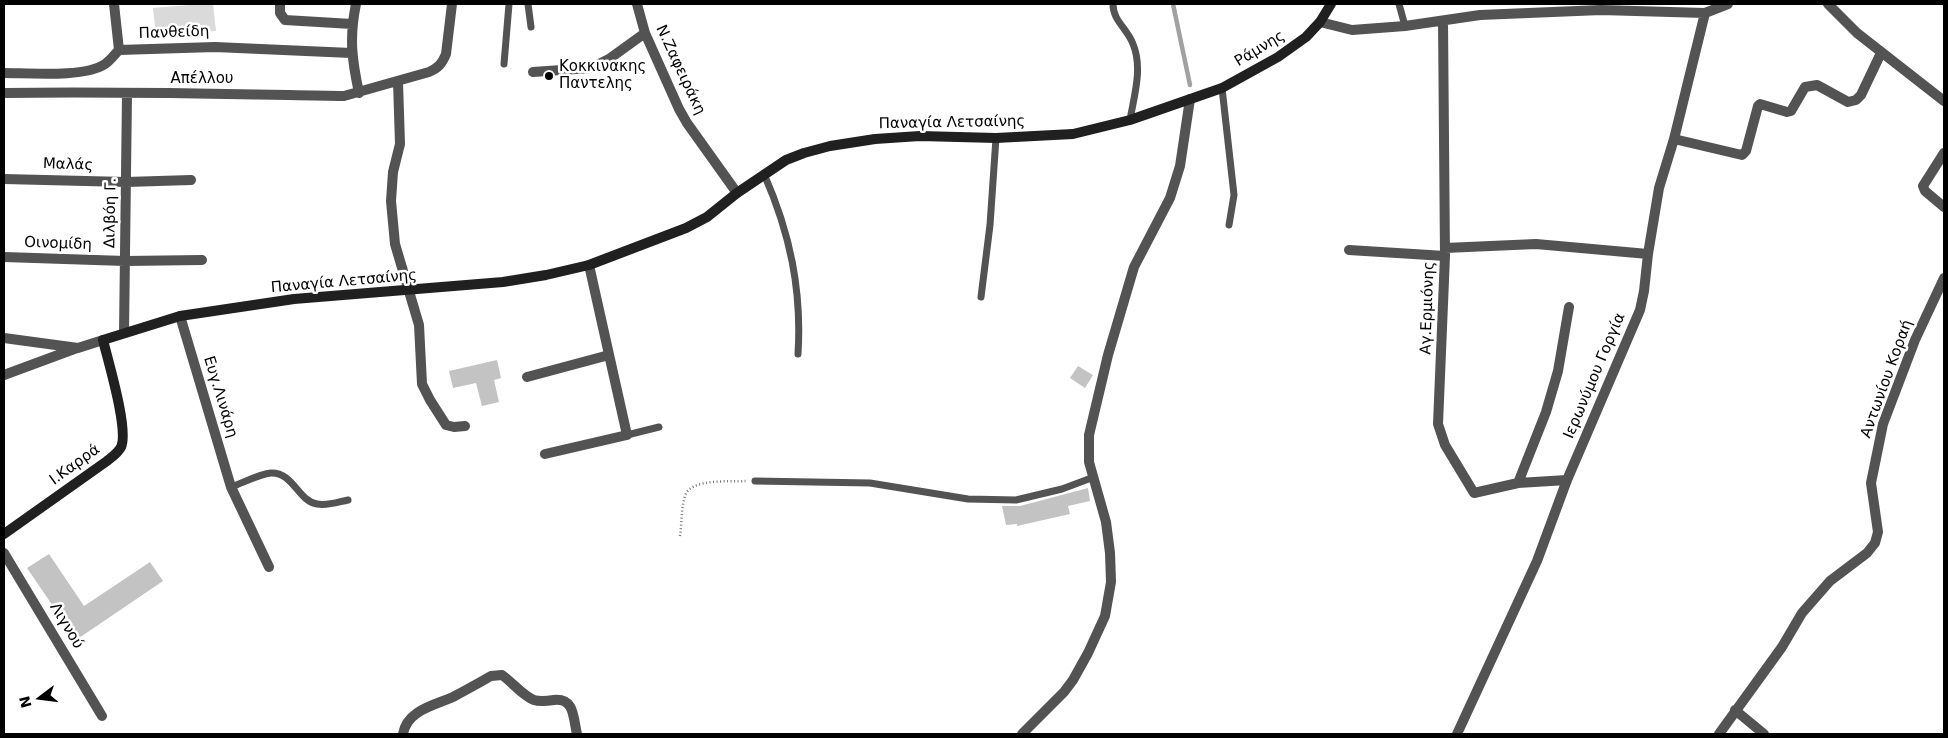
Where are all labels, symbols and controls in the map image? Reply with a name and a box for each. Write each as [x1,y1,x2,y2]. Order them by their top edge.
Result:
street label: Ν.Ζαφειράκη [651,22,709,118]
street label: Πανθείδη [138,23,210,43]
street label: Ράμνης [1232,27,1288,71]
place label: Κοκκινακης Παντελης [559,58,646,93]
street label: Απέλλου [170,70,234,88]
marker: Κοκκινακης Παντελης [543,70,555,82]
street label: Παναγία Λετσαίνης [879,113,1025,133]
street label: Μαλάς [43,155,93,175]
street label: Διλβόη Γ. [101,178,121,248]
street label: Οινομίδη [24,234,92,254]
street label: Αγ.Ερμιόνης [1417,261,1439,355]
street label: Παναγία Λετσαίνης [270,267,418,297]
street label: Ιερωνύμου Γοργία [1560,310,1630,442]
street label: Αντωνίου Κοραή [1857,318,1917,440]
street label: Ευγ.Λινάρη [199,354,241,440]
street label: Ι.Καρρά [46,441,104,489]
street label: Λιγνού [45,600,87,652]
north arrow [15,673,65,723]
text: N [16,694,35,710]

